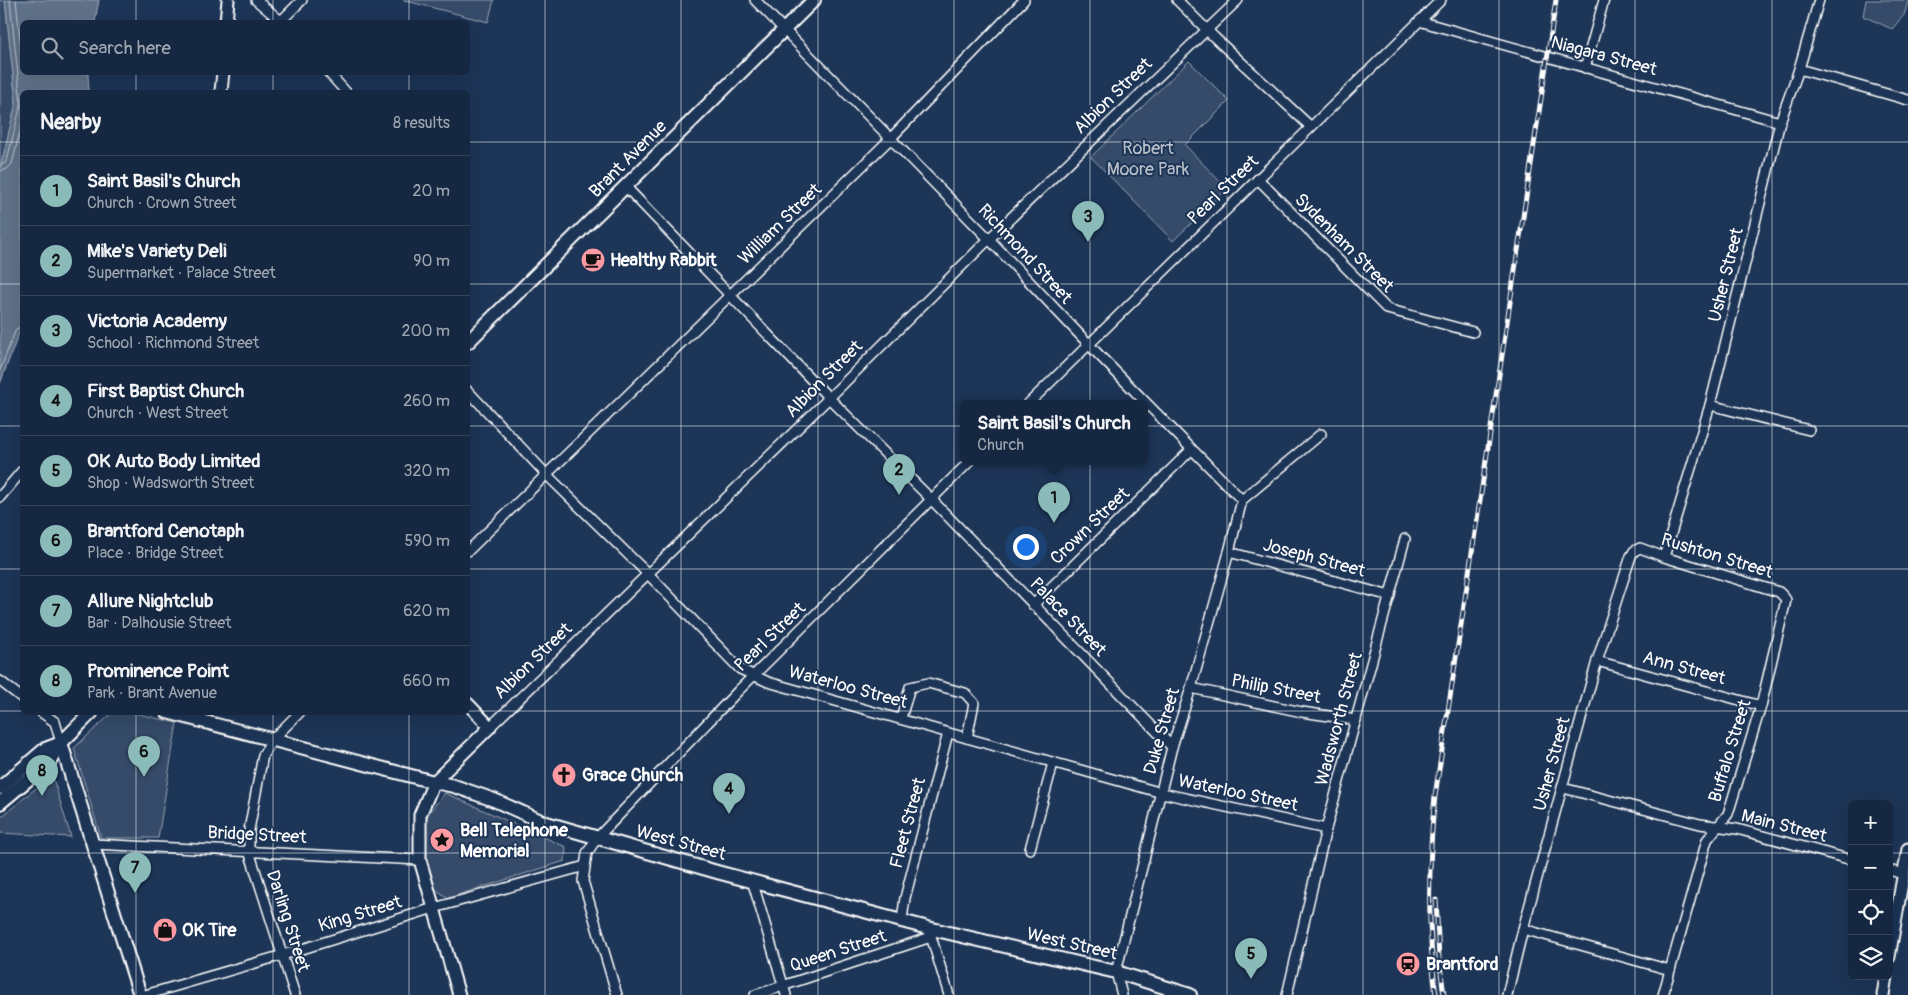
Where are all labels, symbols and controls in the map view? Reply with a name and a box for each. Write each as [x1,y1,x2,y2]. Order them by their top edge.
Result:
search box [20,20,470,75]
street label: Niagara Street [1549,31,1660,81]
icon: search [38,34,66,62]
text: Search here [78,36,171,60]
street label: Albion Street [1069,52,1158,139]
text: Nearby [40,109,101,136]
text: 8 results [393,113,450,133]
street label: Brant Avenue [584,115,672,203]
park label: Robert Moore Park [1107,137,1190,181]
street label: Pearl Street [1182,150,1264,230]
text: Saint Basil's Church [87,169,240,193]
street label: William Street [733,178,827,270]
text: 1 [53,181,59,201]
text: 20 m [412,181,450,201]
street label: Sydenham Street [1289,188,1399,298]
text: Church · Crown Street [87,193,236,213]
street label: Richmond Street [973,199,1078,309]
pin: 3 [1072,201,1104,242]
street label: Usher Street [1703,225,1749,325]
text: Mike's Variety Deli [87,239,227,263]
cafe icon: Healthy Rabbit [580,247,606,273]
place label: Healthy Rabbit [610,249,717,272]
text: 2 [52,251,60,271]
text: 90 m [413,251,450,271]
text: Supermarket · Palace Street [87,263,276,283]
text: Victoria Academy [87,309,227,333]
text: 3 [52,321,60,341]
text: 200 m [402,321,450,341]
text: School · Richmond Street [87,333,259,353]
street label: Albion Street [780,335,868,423]
text: First Baptist Church [87,379,244,403]
text: 4 [51,391,61,411]
text: 260 m [403,391,450,411]
popup [960,400,1148,465]
text: Church · West Street [87,403,228,423]
text: Saint Basil's Church [977,411,1131,435]
text: Church [977,435,1024,455]
text: OK Auto Body Limited [87,449,260,473]
pin: 2 [883,454,915,495]
text: 5 [52,461,60,481]
text: 320 m [404,461,450,481]
text: Shop · Wadsworth Street [87,473,254,493]
pin: 1 [1038,482,1070,523]
street label: Crown Street [1045,482,1135,570]
text: Brantford Cenotaph [87,519,244,543]
street label: Rushton Street [1658,528,1776,584]
text: 6 [51,531,61,551]
text: 590 m [404,531,450,551]
street label: Joseph Street [1260,533,1368,583]
your location [1013,534,1039,560]
text: Place · Bridge Street [87,543,223,563]
street label: Palace Street [1025,573,1112,662]
text: Allure Nightclub [87,589,213,613]
street label: Pearl Street [729,597,811,677]
text: 7 [52,601,60,621]
text: 620 m [403,601,450,621]
text: Bar · Dalhousie Street [87,613,232,633]
street label: Albion Street [489,617,578,704]
street label: Ann Street [1640,646,1729,690]
street label: Wadsworth Street [1310,649,1368,788]
text: Prominence Point [87,659,229,683]
street label: Waterloo Street [786,660,911,714]
street label: Philip Street [1229,669,1323,709]
text: 8 [52,671,60,691]
text: 660 m [403,671,450,691]
text: Park · Brant Avenue [87,683,217,703]
street label: Duke Street [1139,684,1186,777]
street label: Buffalo Street [1703,696,1757,805]
street label: Usher Street [1528,714,1576,814]
pin: 6 [128,736,160,777]
pin: 8 [26,755,58,796]
church icon: Grace Church [551,762,577,788]
place label: Grace Church [582,764,684,787]
street label: Waterloo Street [1176,769,1301,817]
pin: 4 [713,773,745,814]
street label: Fleet Street [885,774,931,871]
map controls [1848,800,1893,980]
button: + [1848,800,1893,845]
street label: Main Street [1739,804,1830,848]
place label: Bell Telephone Memorial [460,819,569,863]
street label: West Street [633,820,729,866]
street label: Bridge Street [207,821,308,849]
place icon: Bell Telephone Memorial [429,827,455,853]
button: − [1848,845,1893,890]
pin: 7 [119,852,151,893]
street label: Darling Street [261,867,315,975]
street label: King Street [316,890,405,938]
button: locate [1848,890,1893,935]
shop icon: OK Tire [152,917,178,943]
place label: OK Tire [182,919,237,942]
street label: West Street [1024,922,1120,966]
street label: Queen Street [787,924,890,977]
button: layers [1848,935,1893,980]
pin: 5 [1235,938,1267,979]
station icon: Brantford [1395,951,1421,977]
place label: Brantford [1426,953,1499,976]

